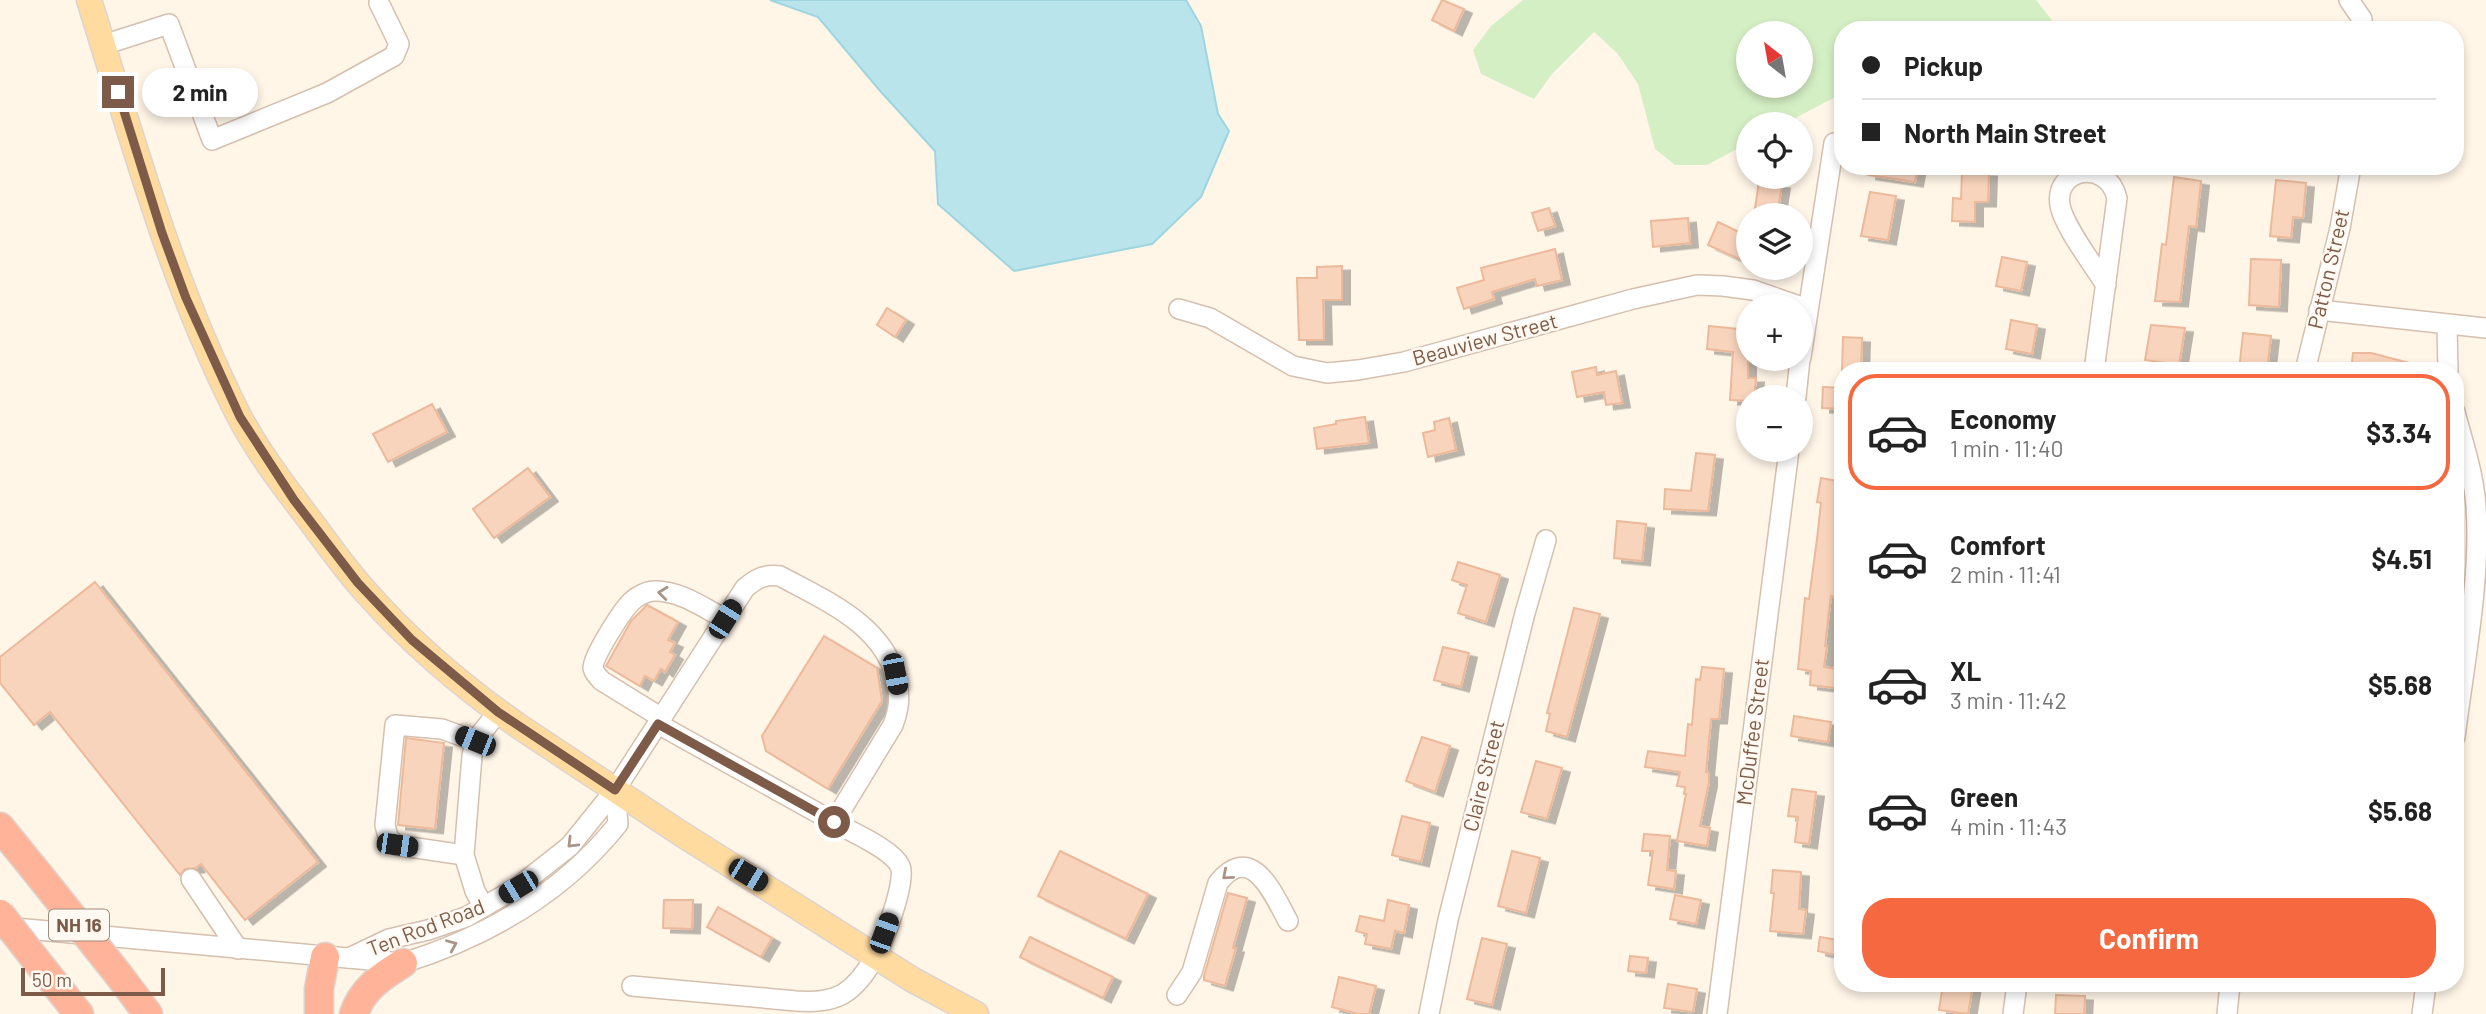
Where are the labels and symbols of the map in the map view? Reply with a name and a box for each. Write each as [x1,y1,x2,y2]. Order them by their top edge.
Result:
north arrow [1736,21,1813,98]
callout: 2 min [142,68,258,116]
route end [102,76,134,108]
street label: Patton Street [2302,206,2353,331]
street label: Beauview Street [1409,307,1560,370]
one-way arrow [658,585,669,600]
car [705,596,746,642]
car [881,651,910,697]
street label: McDuffee Street [1730,657,1773,807]
street label: Claire Street [1457,717,1508,834]
car [452,723,499,759]
route start [818,806,850,838]
car [375,832,420,858]
one-way arrow [567,834,580,847]
car [725,855,772,895]
car [495,867,542,907]
one-way arrow [1222,867,1235,879]
street label: Ten Rod Road [363,893,488,960]
road number: NH 16 [49,909,109,940]
car [867,910,902,956]
one-way arrow [445,940,457,954]
scale bar [21,965,164,997]

